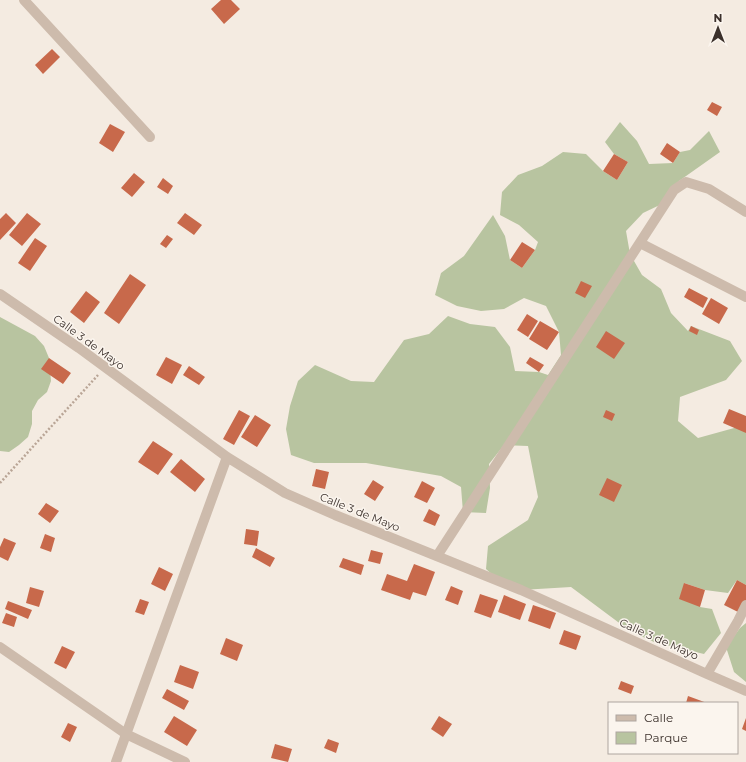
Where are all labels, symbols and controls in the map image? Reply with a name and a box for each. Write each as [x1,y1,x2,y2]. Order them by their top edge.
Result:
north arrow [698,8,738,48]
text: N [714,11,722,25]
street label: Calle 3 de Mayo [50,311,128,373]
street label: Calle 3 de Mayo [318,490,402,534]
street label: Calle 3 de Mayo [617,615,701,663]
legend [608,702,738,754]
text: Calle [644,710,673,725]
text: Parque [644,730,688,745]

